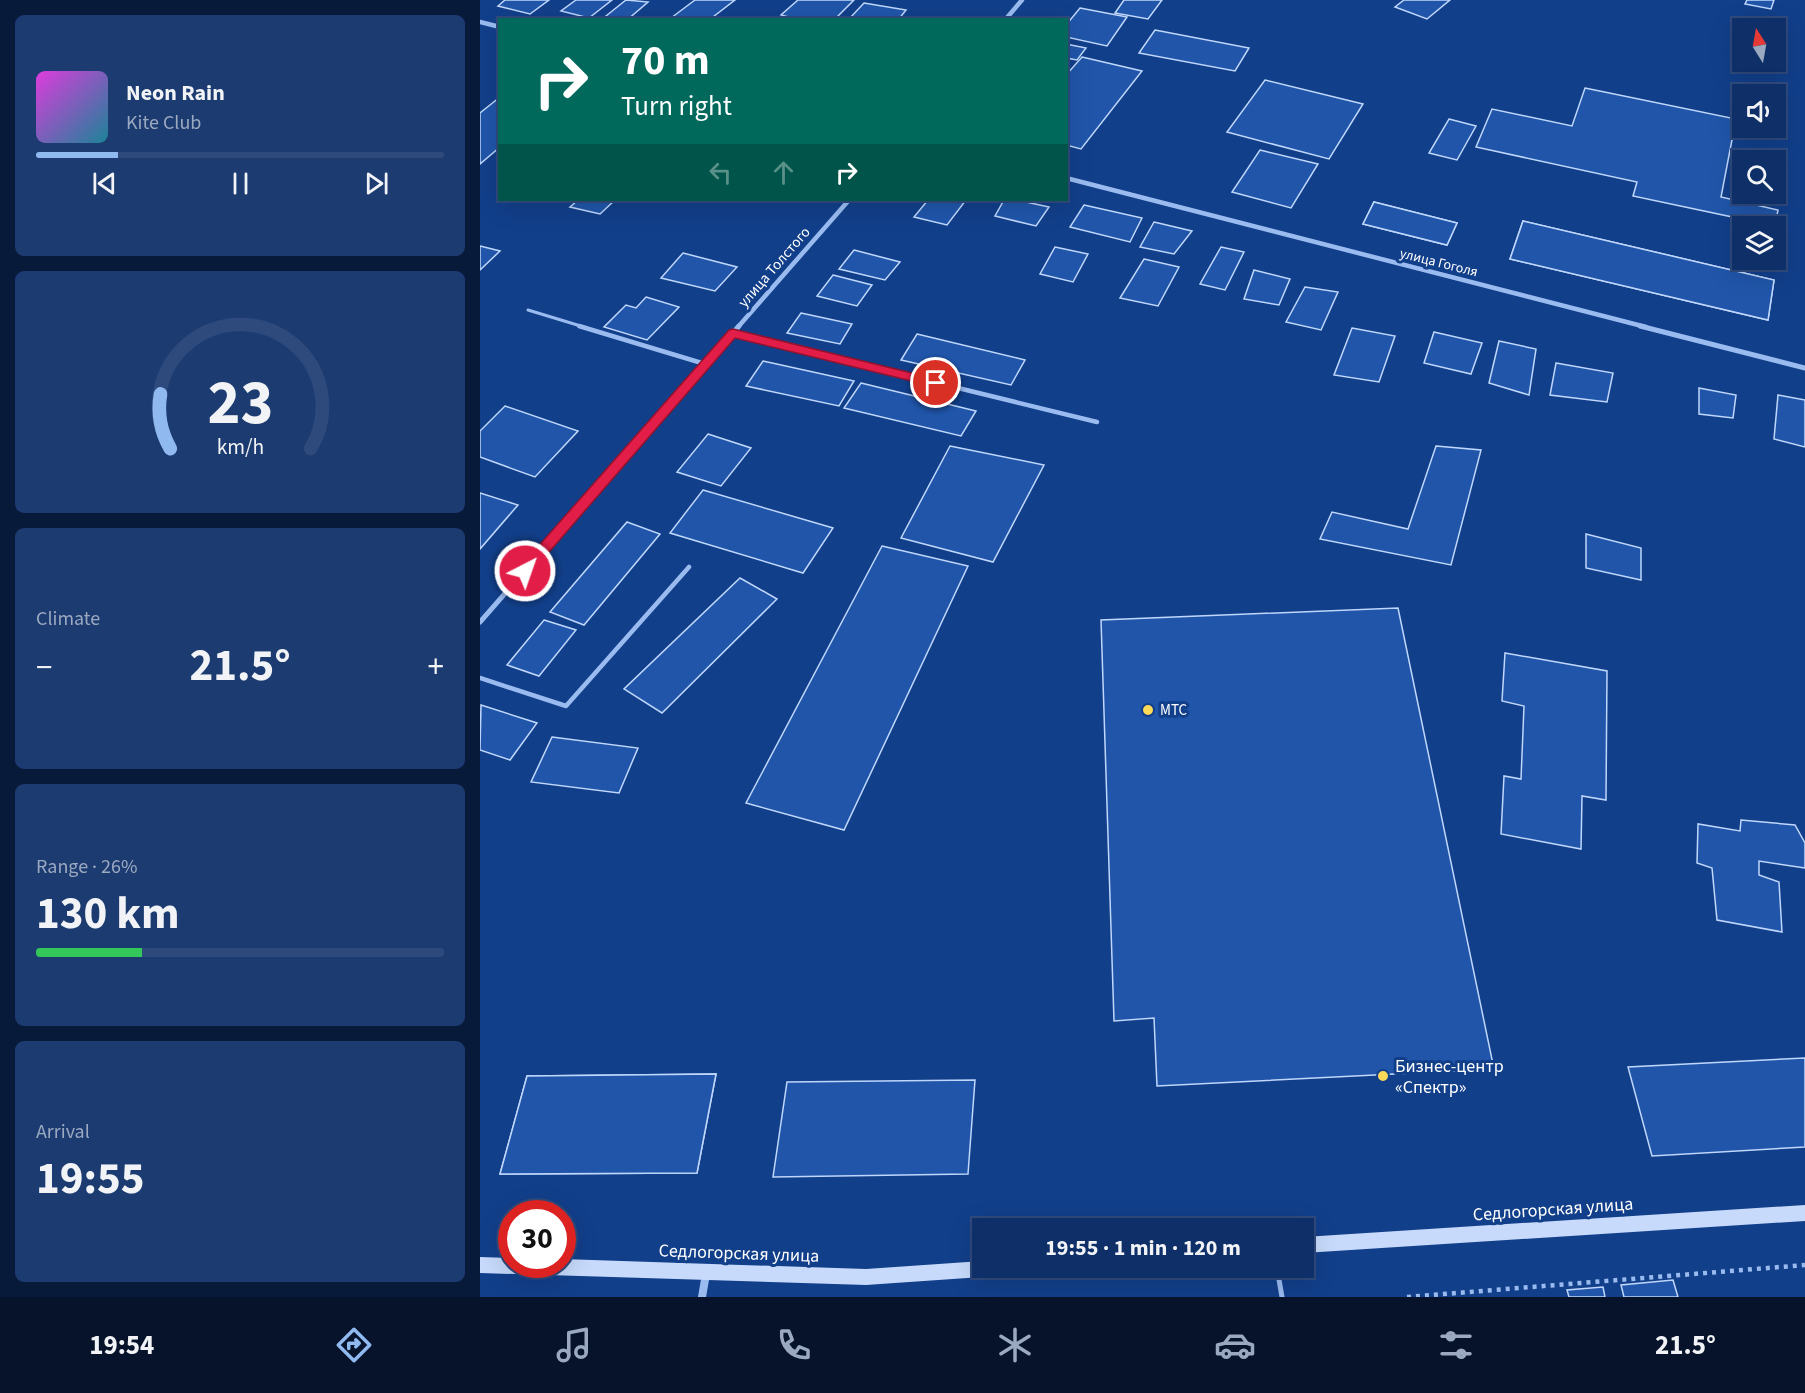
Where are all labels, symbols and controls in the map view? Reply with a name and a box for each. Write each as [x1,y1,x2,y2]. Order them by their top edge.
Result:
north arrow [1732,18,1786,72]
map controls [1732,18,1786,270]
text: 70 m [621,31,710,91]
icon: right [522,42,600,120]
text: Neon Rain [126,77,225,109]
button: sound [1732,84,1786,138]
text: Turn right [621,87,732,126]
text: Kite Club [126,109,201,137]
button: search [1732,150,1786,204]
icon: left [704,156,737,189]
icon: ahead [767,156,800,189]
icon: right [830,156,863,189]
icon: previous [88,167,121,200]
icon: pause [224,167,257,200]
icon: next [360,167,393,200]
button: layers [1732,216,1786,270]
street label: улица Толстого [733,222,815,312]
street label: улица Гоголя [1398,244,1480,282]
pin [910,357,961,408]
text: 23 [207,359,273,448]
icon: arrive [919,366,952,399]
text: km/h [216,433,264,464]
position arrow [493,539,557,603]
text: Climate [36,605,100,633]
text: 21.5° [189,634,291,698]
text: − [36,644,52,691]
text: + [428,644,444,691]
place label: МТС [1160,700,1188,721]
marker: МТС [1141,703,1155,717]
text: Range · 26% [36,853,137,881]
text: 130 km [36,882,180,946]
place label: Бизнес-центр «Спектр» [1395,1054,1504,1100]
marker: Бизнес-центр «Спектр» [1376,1069,1390,1083]
text: Arrival [36,1118,90,1146]
text: 19:55 [36,1147,145,1211]
street label: Седлогорская улица [1472,1191,1634,1228]
speed limit sign: 30 [498,1200,576,1278]
text: 19:55 · 1 min · 120 m [1045,1232,1241,1264]
street label: Седлогорская улица [658,1238,820,1269]
icon: directions [333,1324,375,1366]
icon: music [553,1324,595,1366]
icon: phone [773,1324,815,1366]
icon: climate [994,1324,1036,1366]
icon: car [1214,1324,1256,1366]
icon: filters [1435,1324,1477,1366]
text: 19:54 [89,1326,154,1365]
text: 21.5° [1655,1326,1716,1365]

